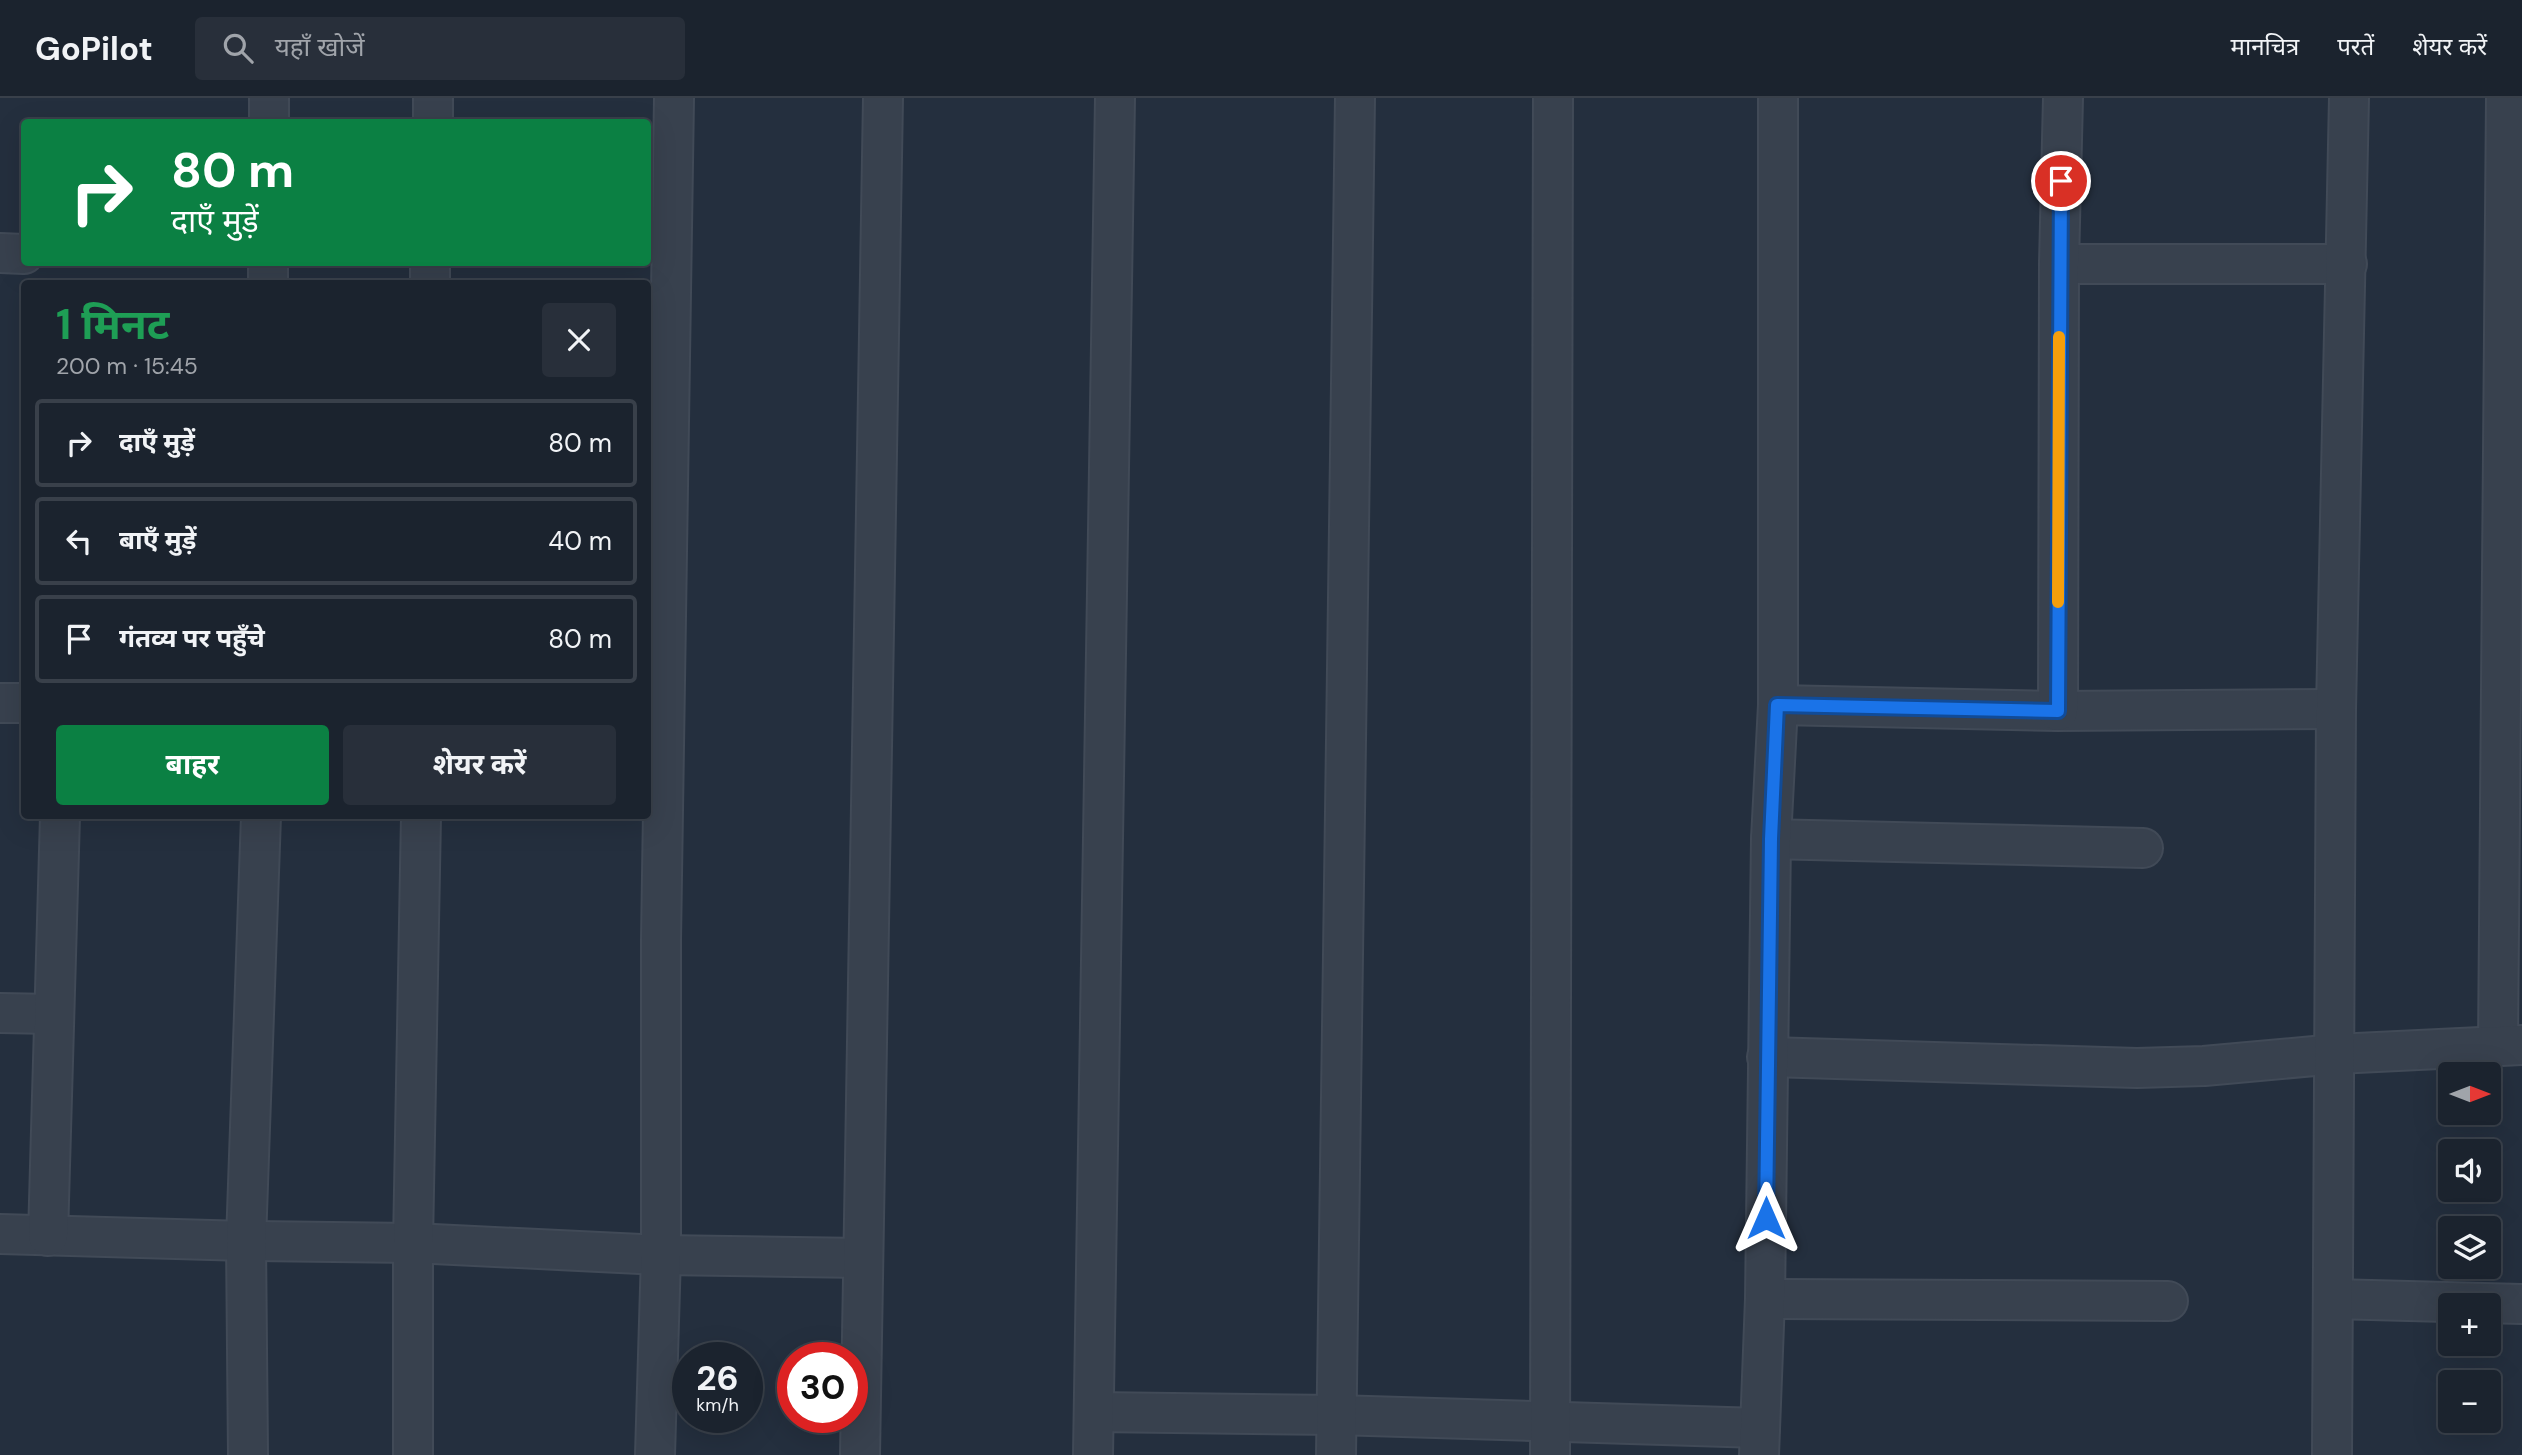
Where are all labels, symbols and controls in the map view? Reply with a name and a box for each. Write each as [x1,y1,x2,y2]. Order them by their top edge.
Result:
search box [195,17,685,80]
text: GoPilot [35,27,153,70]
icon: search [219,29,257,67]
text: यहाँ खोजें [275,30,365,64]
text: मानचित्र [2231,31,2299,62]
text: परतें [2337,31,2374,62]
text: शेयर करें [2412,31,2487,62]
text: 80 m [171,138,294,202]
icon: right [56,147,147,238]
pin [2031,151,2091,211]
icon: arrive [2042,162,2080,200]
text: दाएँ मुड़ें [171,200,259,242]
text: 1 मिनट [56,297,169,352]
button: close [542,303,616,377]
text: 200 m · 15:45 [56,351,198,381]
icon: right [60,424,98,462]
text: दाएँ मुड़ें [119,425,195,459]
text: 80 m [548,426,612,460]
icon: left [60,522,98,560]
text: बाएँ मुड़ें [119,523,196,557]
text: 40 m [548,524,612,558]
icon: arrive [60,620,98,658]
text: गंतव्य पर पहुँचे [119,621,265,655]
text: 80 m [548,622,612,656]
button: बाहर [56,725,329,805]
button: शेयर करें [343,725,616,805]
north arrow [2438,1062,2501,1125]
map controls [2438,1062,2501,1433]
button: sound [2438,1139,2501,1202]
position arrow [1729,1181,1803,1255]
button: layers [2438,1216,2501,1279]
button: + [2438,1293,2501,1356]
speed limit sign: 30 [777,1342,868,1433]
text: 26 [696,1355,739,1401]
button: − [2438,1370,2501,1433]
text: km/h [696,1393,739,1417]

